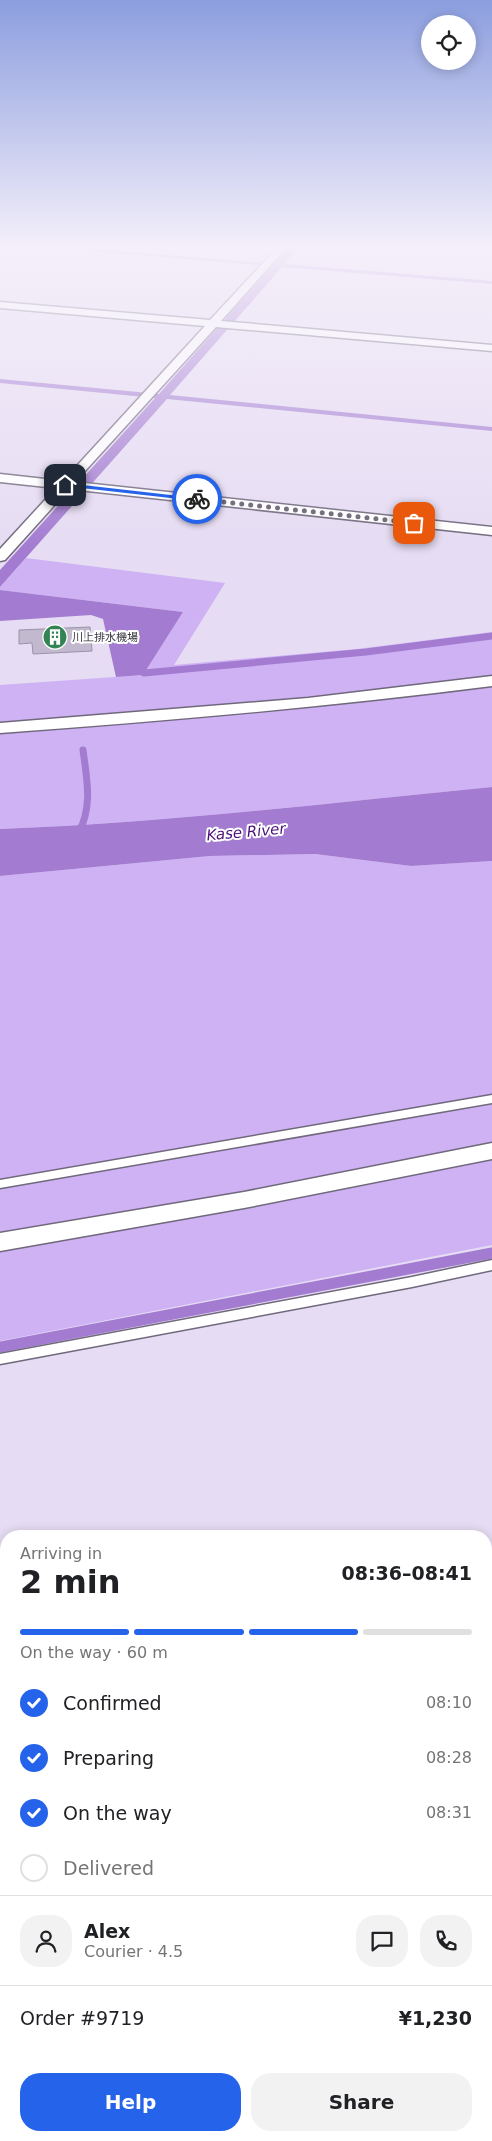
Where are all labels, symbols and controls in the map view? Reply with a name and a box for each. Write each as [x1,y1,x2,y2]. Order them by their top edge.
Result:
map controls [421,15,476,70]
button: locate [421,15,476,70]
pin [44,464,86,506]
icon: home [51,471,79,499]
courier [172,474,222,524]
icon: bike [183,485,211,513]
pin [393,502,435,544]
icon: bag [400,509,428,537]
building icon: 川上排水機場 [42,624,68,650]
place label: 川上排水機場 [72,631,138,644]
water label: Kase River [206,820,287,844]
text: Arriving in [20,1544,102,1563]
text: 08:36–08:41 [342,1562,472,1584]
text: 2 min [20,1563,121,1601]
text: On the way · 60 m [20,1643,168,1662]
icon: check [20,1689,48,1717]
text: Confirmed [63,1692,162,1714]
text: 08:10 [426,1693,472,1712]
icon: check [20,1744,48,1772]
text: Preparing [63,1747,154,1769]
text: 08:28 [426,1748,472,1767]
icon: check [20,1799,48,1827]
text: On the way [63,1802,172,1824]
text: 08:31 [426,1803,472,1822]
text: Delivered [63,1857,154,1879]
button: person [20,1915,72,1967]
button: chat [356,1915,408,1967]
button: phone [420,1915,472,1967]
text: Alex [84,1920,130,1942]
text: Courier · 4.5 [84,1942,183,1961]
text: Order #9719 [20,2007,144,2029]
text: ¥1,230 [399,2007,472,2029]
button: Help [20,2073,241,2131]
button: Share [251,2073,472,2131]

